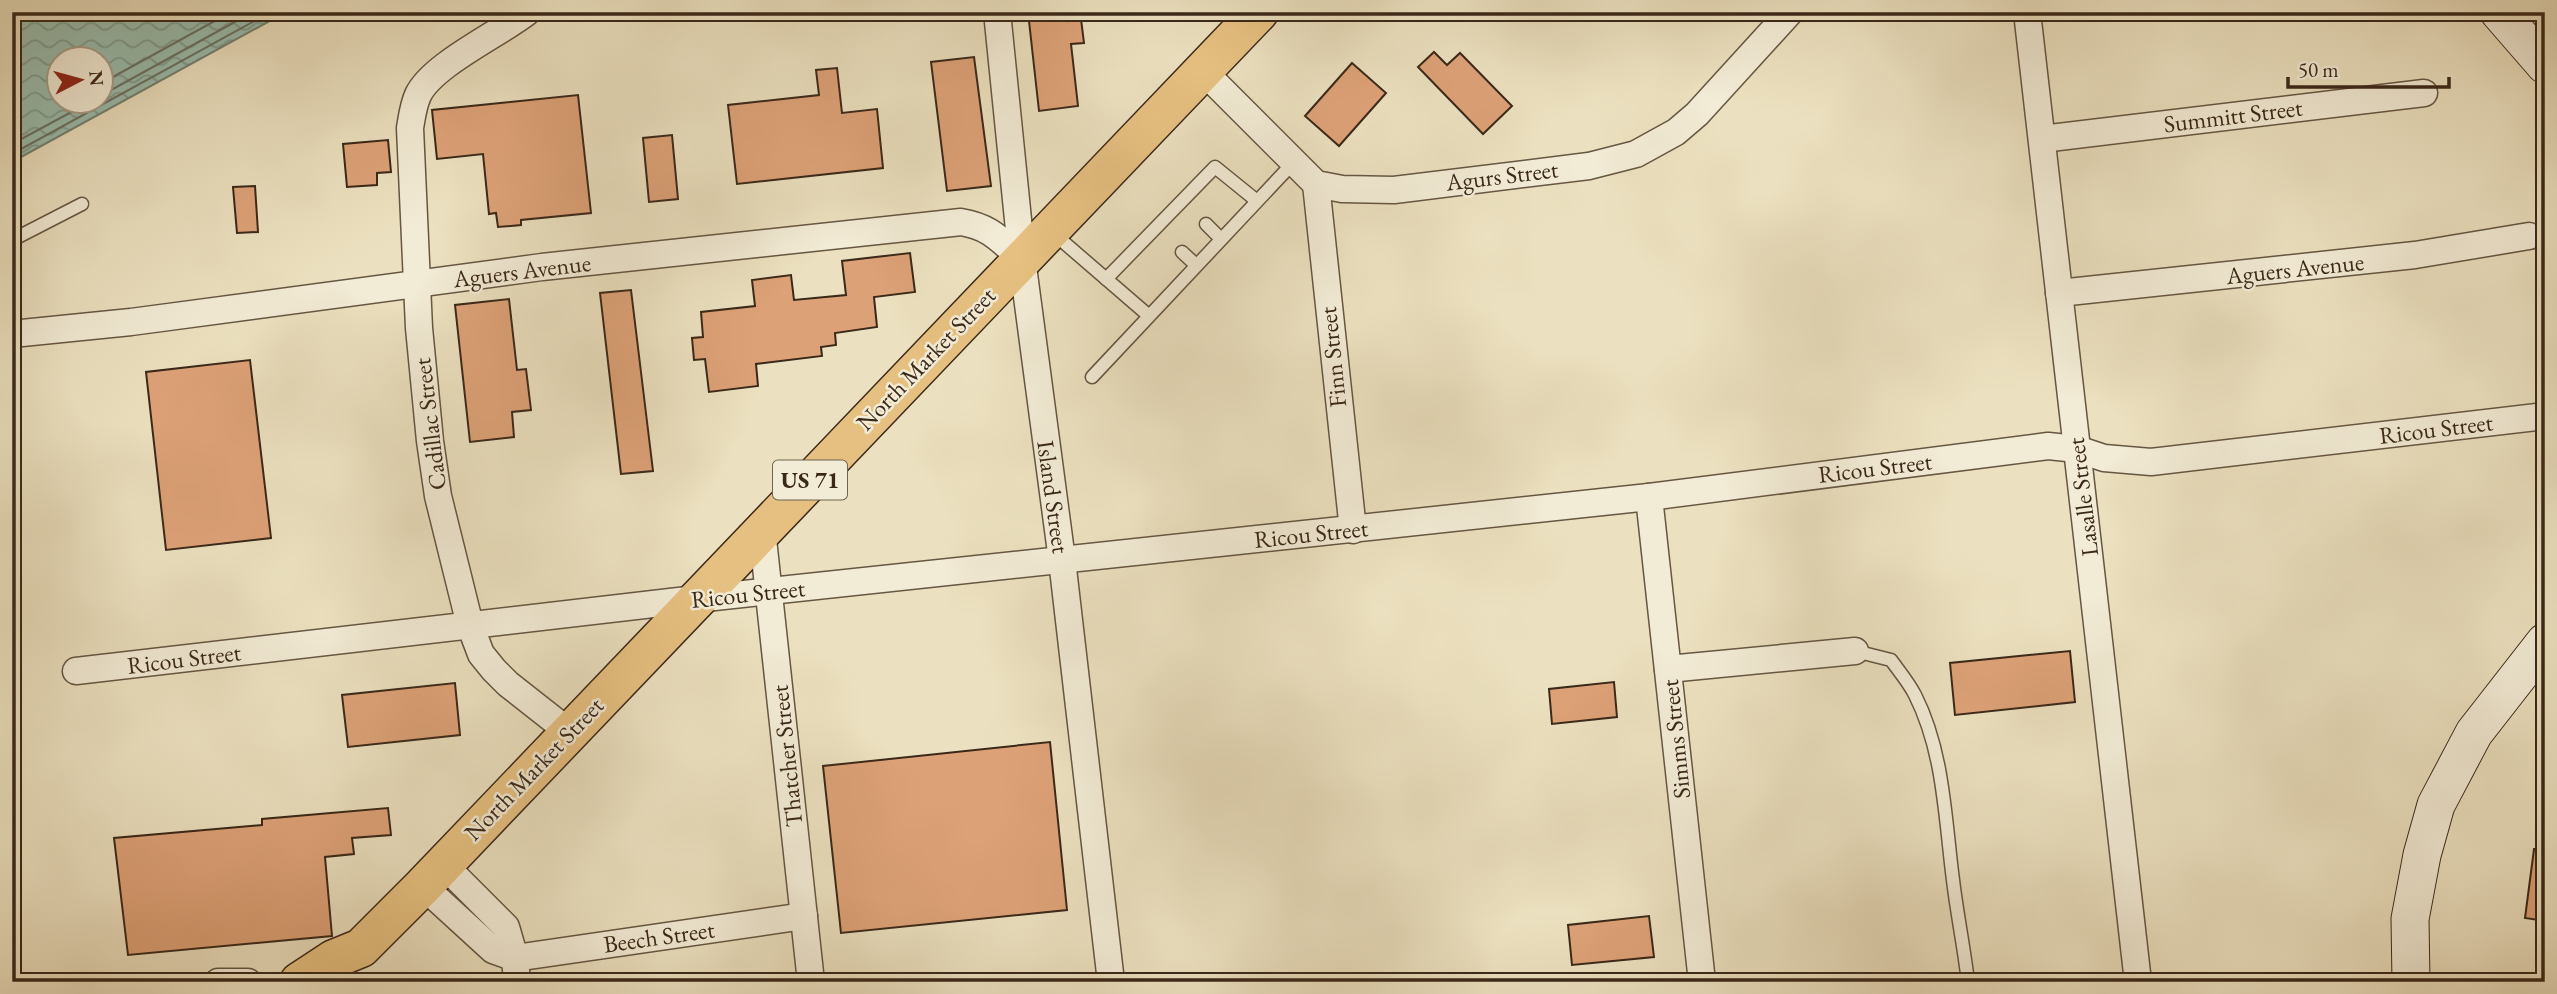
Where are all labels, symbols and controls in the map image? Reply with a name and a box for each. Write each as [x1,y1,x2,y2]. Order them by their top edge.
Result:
north arrow [46,46,116,116]
scale bar [2288,46,2448,90]
text: 50 m [2298,56,2339,83]
text: N [83,69,110,88]
street label: Summitt Street [2162,92,2305,139]
street label: Agurs Street [1443,153,1560,198]
street label: Aguers Avenue [2223,246,2365,291]
street label: Aguers Avenue [450,247,593,294]
street label: North Market Street [849,280,1002,437]
street label: Finn Street [1312,305,1353,409]
street label: Cadillac Street [406,356,453,492]
street label: Ricou Street [2377,406,2495,451]
street label: Lasalle Street [2060,435,2105,558]
street label: Island Street [1030,439,1077,556]
street label: Ricou Street [1816,445,1934,490]
road number: US 71 [773,460,847,500]
street label: Ricou Street [1252,512,1370,555]
street label: Ricou Street [689,572,807,615]
street label: Ricou Street [125,636,243,681]
street label: Simms Street [1654,677,1697,800]
street label: Thatcher Street [764,683,809,829]
street label: North Market Street [457,690,610,847]
street label: Beech Street [601,913,717,960]

